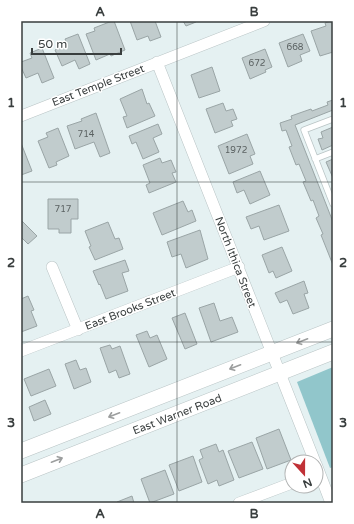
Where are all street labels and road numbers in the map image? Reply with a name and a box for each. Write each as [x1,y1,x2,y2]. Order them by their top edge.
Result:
street label: East Temple Street [50,62,146,109]
street label: North Ithica Street [212,215,259,309]
street label: East Brooks Street [83,286,177,333]
street label: East Warner Road [131,392,224,437]

